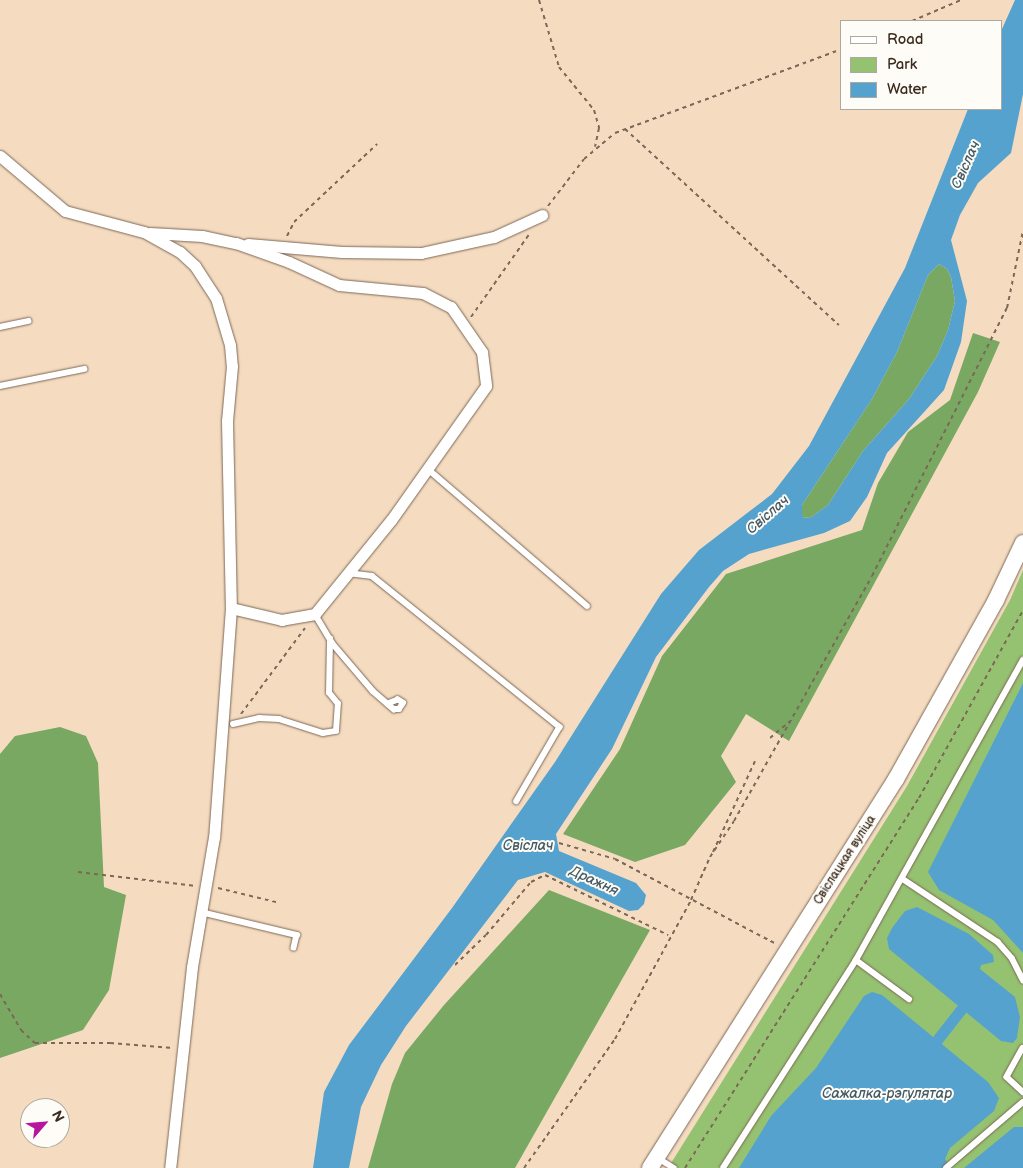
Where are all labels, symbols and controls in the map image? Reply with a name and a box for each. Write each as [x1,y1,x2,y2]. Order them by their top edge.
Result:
legend [840,20,1003,110]
text: Road [887,30,923,49]
text: Park [887,55,917,74]
text: Water [887,80,927,99]
water label: Свіслач [948,138,984,192]
water label: Свіслач [743,492,793,538]
street label: Свіслацкая вуліца [811,813,879,907]
water label: Свіслач [503,838,553,854]
water label: Дражня [567,863,621,899]
water label: Сажалка-рэгулятар [822,1086,952,1102]
north arrow [20,1098,70,1148]
text: N [48,1108,68,1125]

